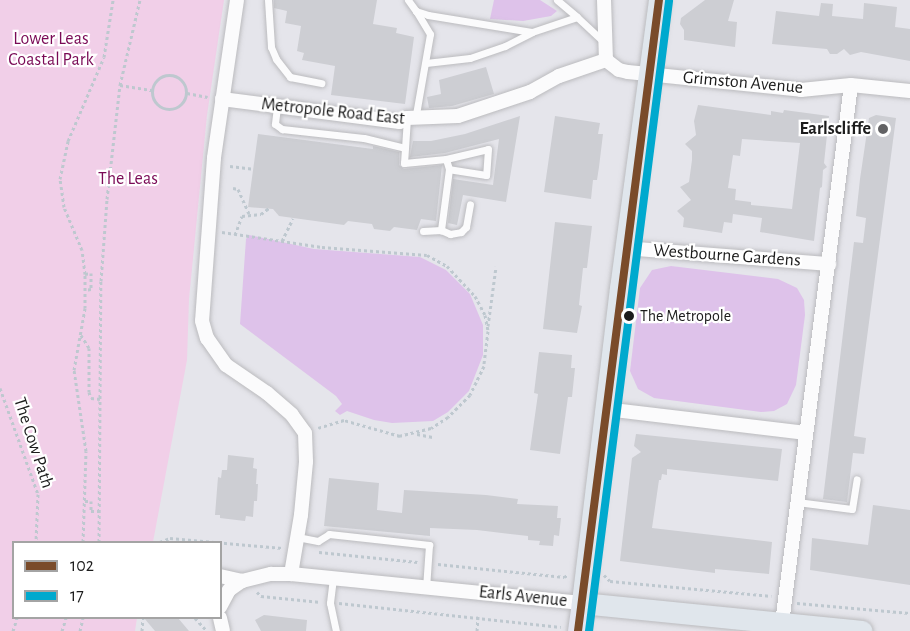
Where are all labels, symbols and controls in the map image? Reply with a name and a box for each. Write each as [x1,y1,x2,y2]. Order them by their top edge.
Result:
park label: Lower Leas Coastal Park [8,29,94,72]
street label: Grimston Avenue [682,67,804,99]
street label: Metropole Road East [260,94,406,130]
place label: Earlscliffe [799,118,871,140]
marker: Earlscliffe [876,122,890,136]
park label: The Leas [98,168,158,190]
street label: Westbourne Gardens [653,240,801,272]
place label: The Metropole [640,306,731,326]
marker: The Metropole [623,310,635,322]
street label: The Cow Path [8,395,58,491]
legend [12,541,222,619]
text: 102 [70,557,94,575]
street label: Earls Avenue [478,582,568,612]
text: 17 [70,587,84,605]

